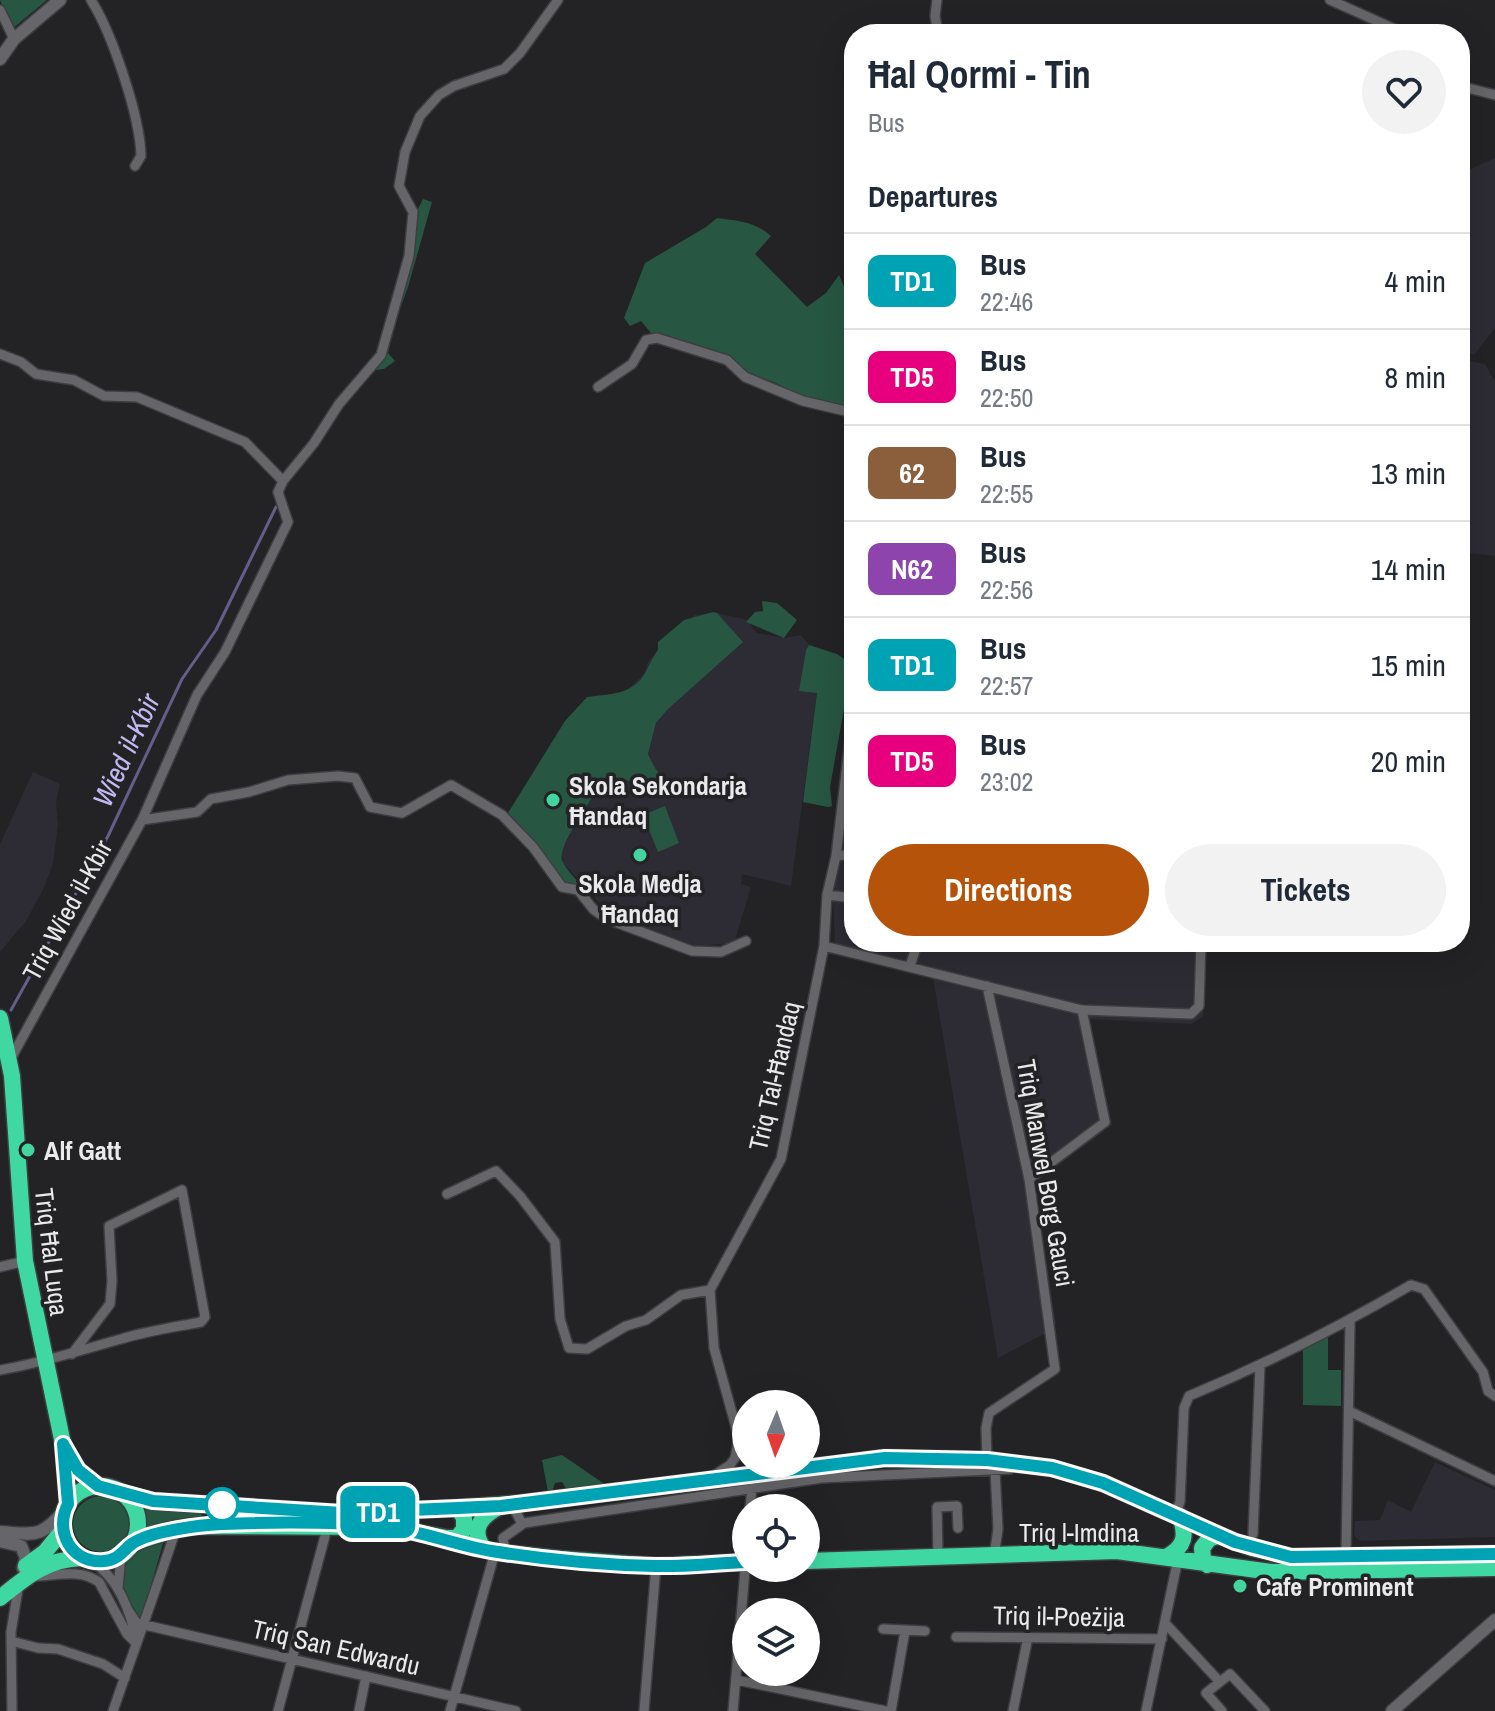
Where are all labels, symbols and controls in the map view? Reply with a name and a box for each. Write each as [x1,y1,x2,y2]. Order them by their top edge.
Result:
text: Ħal Qormi - Tin [868,49,1091,100]
button: heart [1362,50,1446,134]
text: Bus [868,105,905,140]
text: Departures [868,176,998,216]
text: Bus [980,244,1026,284]
text: 4 min [1384,261,1446,301]
text: TD1 [890,262,934,300]
text: 22:46 [980,284,1033,319]
text: Bus [980,340,1026,380]
text: 8 min [1384,357,1446,397]
text: TD5 [890,358,934,396]
text: 22:50 [980,380,1033,415]
text: Bus [980,436,1026,476]
text: 13 min [1371,453,1446,493]
text: 62 [899,454,925,492]
text: 22:55 [980,476,1033,511]
text: Bus [980,532,1026,572]
text: 14 min [1371,549,1446,589]
text: N62 [891,550,933,588]
text: 22:56 [980,572,1033,607]
text: Bus [980,628,1026,668]
text: 15 min [1371,645,1446,685]
text: TD1 [890,646,934,684]
text: 22:57 [980,668,1033,703]
water label: Wied il-Kbir [83,686,169,813]
text: Bus [980,724,1026,764]
text: 20 min [1371,741,1446,781]
text: TD5 [890,742,934,780]
text: 23:02 [980,764,1033,799]
place label: Skola Sekondarja Ħandaq [569,768,747,833]
marker: Skola Sekondarja Ħandaq [544,791,562,809]
street label: Triq Wied il-Kbir [14,833,120,987]
button: Directions [868,844,1149,936]
button: Tickets [1165,844,1446,936]
marker: Skola Medja Ħandaq [631,846,649,864]
place label: Skola Medja Ħandaq [578,866,702,931]
street label: Triq Tal-Ħandaq [740,998,808,1154]
street label: Triq Manwel Borg Gauci [1009,1057,1083,1289]
place label: Alf Gatt [44,1133,121,1168]
marker: Alf Gatt [19,1141,37,1159]
street label: Triq Ħal Luqa [27,1186,77,1318]
north arrow [732,1390,820,1478]
map controls [732,1390,820,1686]
line badge: TD1 [332,1486,424,1538]
unlabelled marker [205,1488,239,1522]
text: TD1 [356,1493,400,1531]
button: locate [732,1494,820,1582]
street label: Triq l-Imdina [1019,1515,1139,1550]
place label: Cafe Prominent [1256,1569,1414,1604]
marker: Cafe Prominent [1231,1577,1249,1595]
street label: Triq il-Poeżija [993,1597,1125,1635]
button: layers [732,1598,820,1686]
street label: Triq San Edwardu [249,1611,423,1683]

